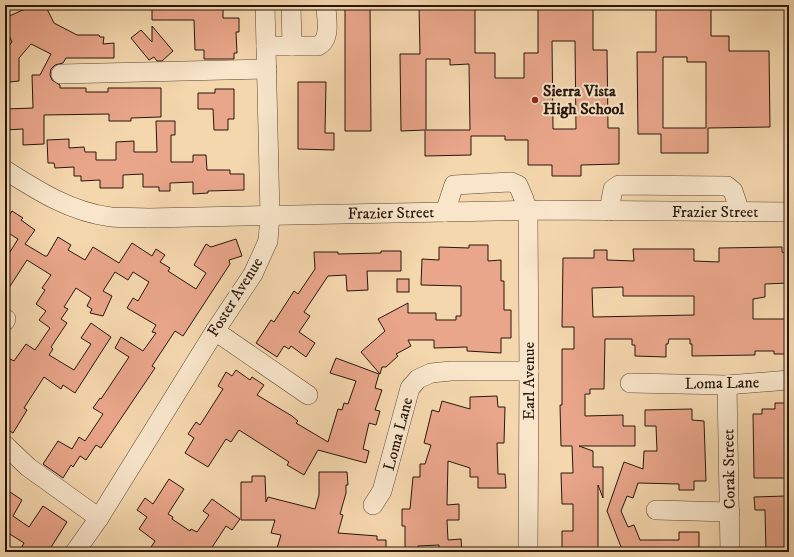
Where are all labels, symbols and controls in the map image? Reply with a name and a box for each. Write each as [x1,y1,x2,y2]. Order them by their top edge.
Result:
place label: Sierra Vista High School [543,81,625,119]
marker: Sierra Vista High School [530,95,540,105]
street label: Frazier Street [347,202,435,224]
street label: Frazier Street [672,202,758,222]
street label: Foster Avenue [203,253,267,340]
street label: Earl Avenue [519,341,539,420]
street label: Loma Lane [684,372,760,394]
street label: Loma Lane [379,395,417,473]
street label: Corak Street [718,429,740,509]

